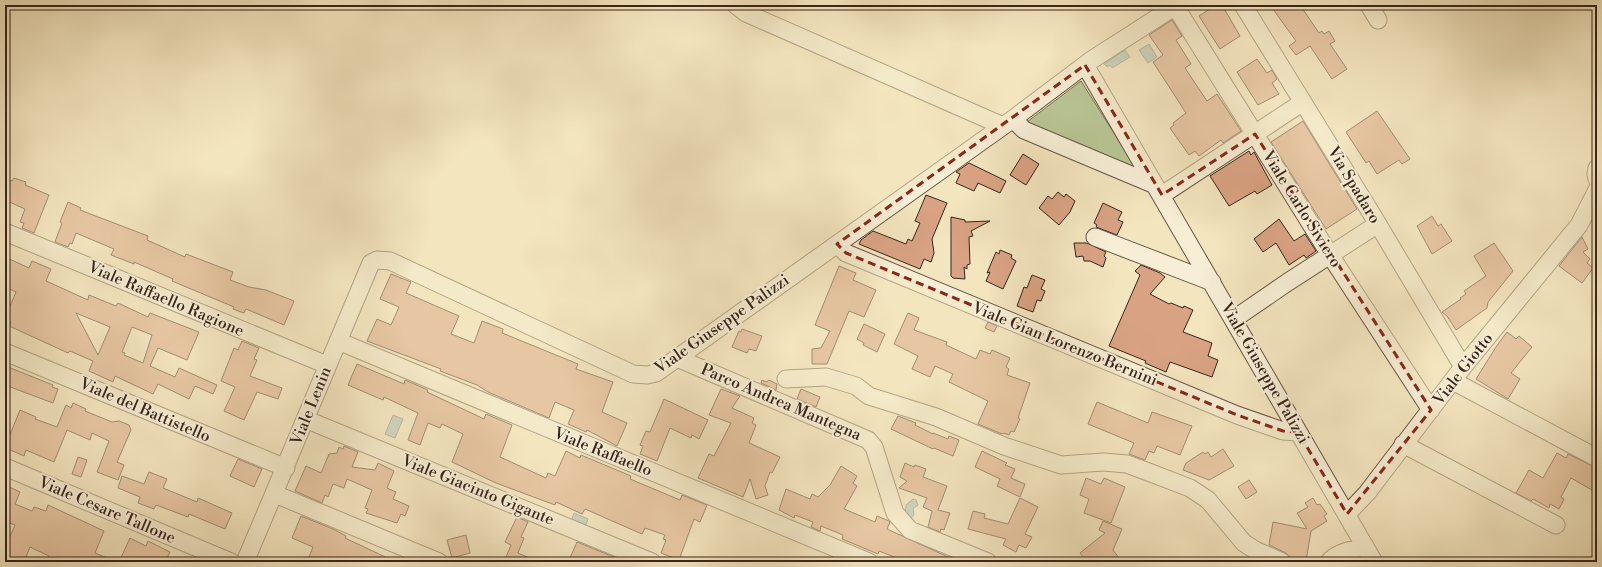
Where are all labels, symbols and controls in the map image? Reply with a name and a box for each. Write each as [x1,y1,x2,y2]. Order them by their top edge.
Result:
street label: Via Spadaro [1323,142,1385,227]
street label: Viale Carlo Siviero [1257,146,1346,271]
street label: Viale Raffaello Ragione [84,257,247,341]
street label: Viale Giuseppe Palizzi [650,270,793,379]
street label: Viale Gian Lorenzo Bernini [968,297,1161,390]
street label: Viale Giuseppe Palizzi [1216,298,1314,447]
street label: Viale Giotto [1428,329,1497,410]
street label: Parco Andrea Mantegna [698,359,865,445]
street label: Viale Lenin [286,363,336,449]
street label: Viale del Battistello [76,373,214,447]
street label: Viale Raffaello [550,423,655,481]
street label: Viale Giacinto Gigante [398,450,557,530]
street label: Viale Cesare Tallone [35,472,178,548]

